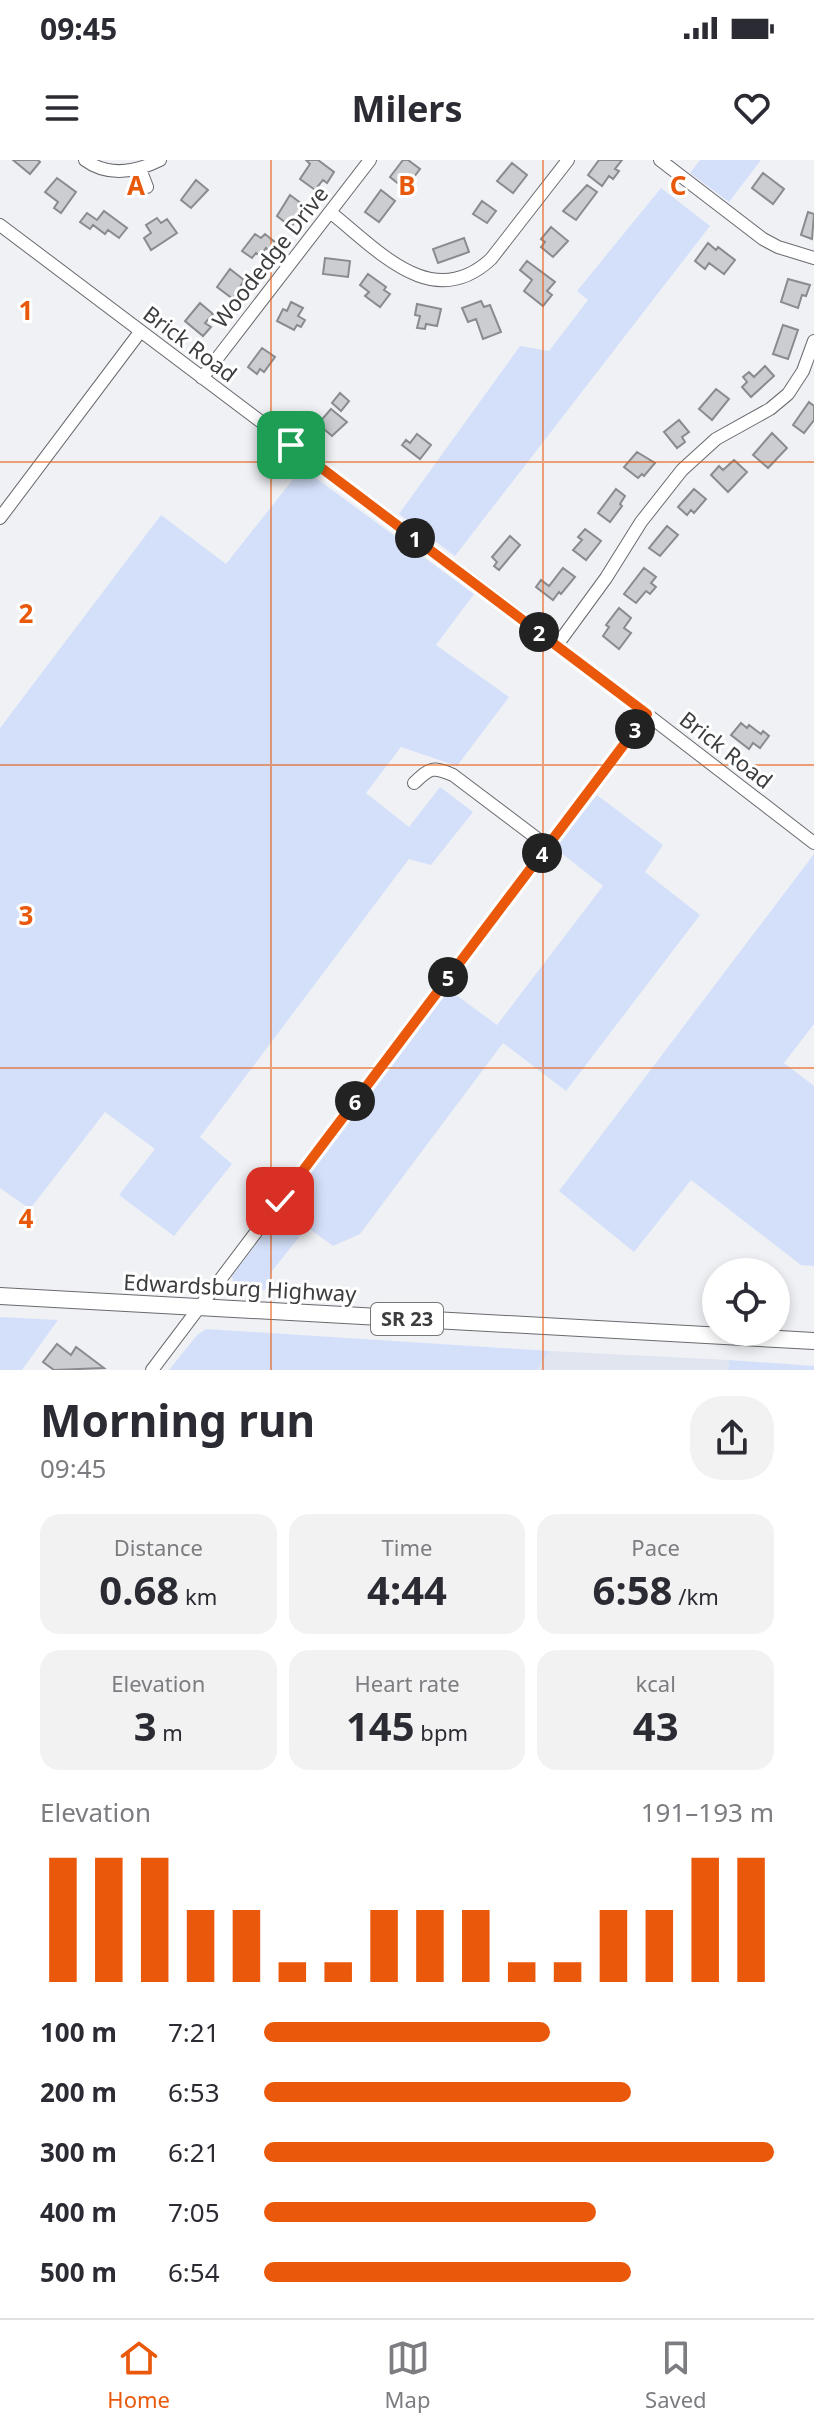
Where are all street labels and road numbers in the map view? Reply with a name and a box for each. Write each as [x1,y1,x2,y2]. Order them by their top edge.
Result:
street label: Woodedge Drive [204,179,334,333]
street label: Brick Road [138,298,244,388]
street label: Brick Road [674,704,779,795]
street label: Edwardsburg Highway [123,1266,358,1308]
road number: SR 23 [371,1303,443,1335]

